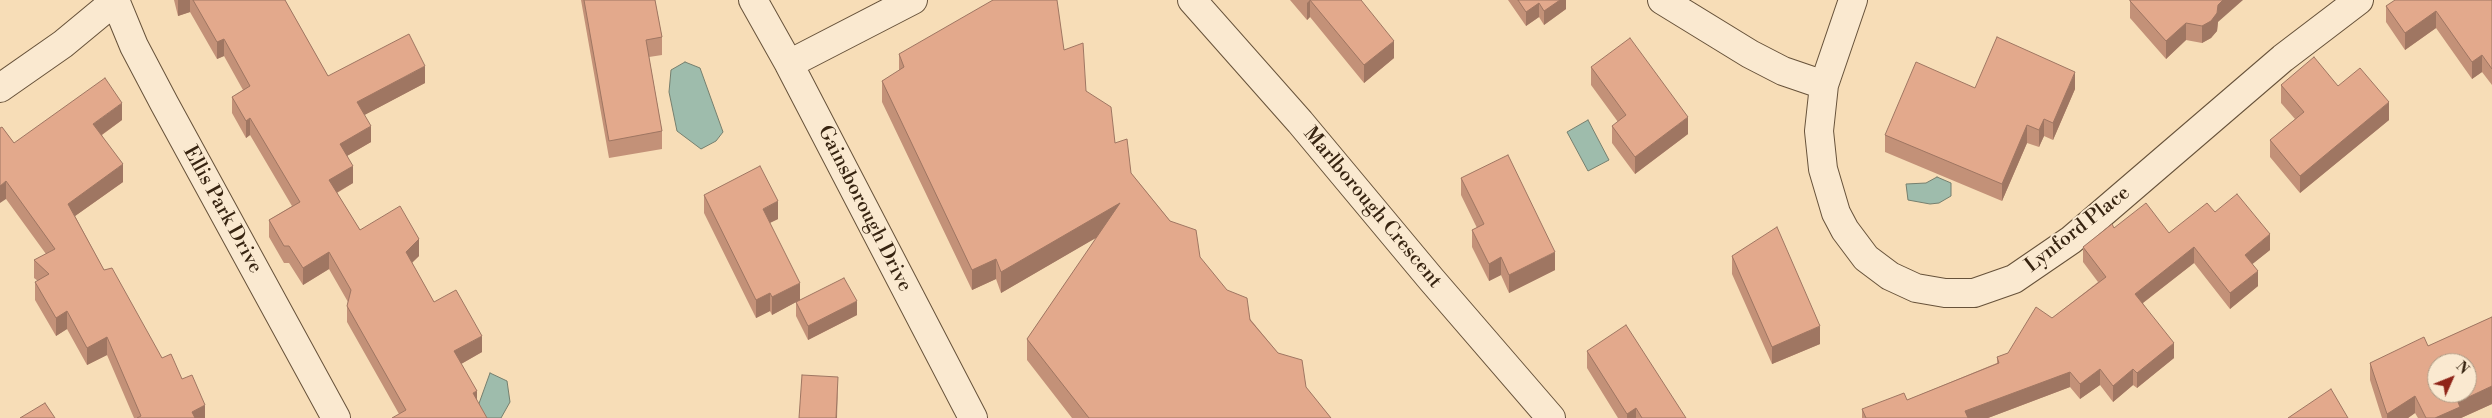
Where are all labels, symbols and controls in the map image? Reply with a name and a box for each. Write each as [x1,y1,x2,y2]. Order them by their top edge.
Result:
street label: Gainsborough Drive [812,122,916,296]
street label: Marlborough Crescent [1298,123,1446,293]
street label: Ellis Park Drive [177,142,267,278]
street label: Lynford Place [2021,182,2135,278]
north arrow [2427,353,2477,403]
text: N [2452,358,2472,379]

